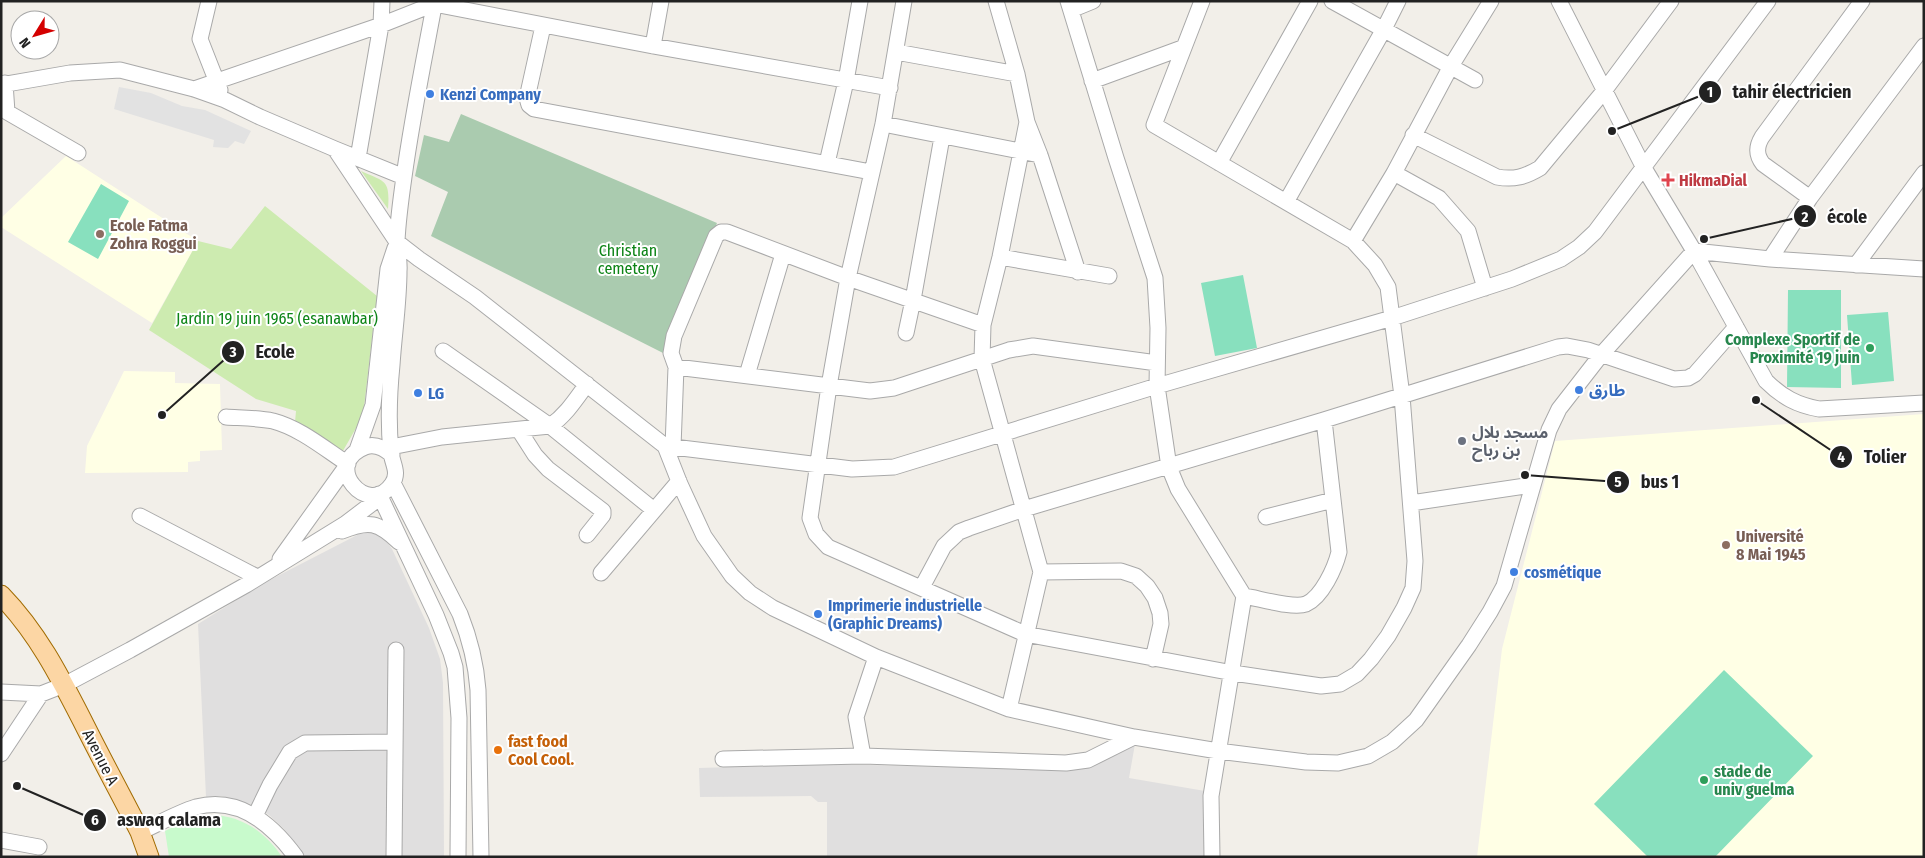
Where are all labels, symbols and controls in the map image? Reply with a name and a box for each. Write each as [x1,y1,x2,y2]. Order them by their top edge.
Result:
north arrow [10,10,60,60]
text: N [16,34,34,51]
callout: tahir électricien [1698,75,1862,108]
text: tahir électricien [1732,81,1852,103]
text: 1 [1707,83,1713,101]
place label: Kenzi Company [440,85,541,104]
marker: Kenzi Company [424,88,436,100]
place label: HikmaDial [1679,171,1748,190]
marker: HikmaDial [1661,173,1675,187]
callout: école [1792,200,1877,233]
text: école [1827,206,1867,228]
text: 2 [1801,208,1809,226]
place label: Ecole Fatma Zohra Roggui [110,216,197,253]
marker: Ecole Fatma Zohra Roggui [94,228,106,240]
park label: Christian cemetery [598,241,659,278]
park label: Jardin 19 juin 1965 (esanawbar) [176,309,378,328]
place label: Complexe Sportif de Proximité 19 juin [1725,330,1860,367]
callout: Ecole [220,335,305,368]
text: Ecole [255,341,295,363]
marker: Complexe Sportif de Proximité 19 juin [1864,342,1876,354]
text: 3 [228,343,237,361]
place label: طارق [1589,381,1625,400]
place label: LG [428,384,444,403]
marker: طارق [1573,384,1585,396]
marker: LG [412,387,424,399]
place label: مسجد بلال بن رباح [1472,423,1548,462]
marker: مسجد بلال بن رباح [1456,435,1468,447]
callout: Tolier [1828,440,1916,473]
text: Tolier [1864,446,1907,468]
text: 4 [1837,448,1845,466]
callout: bus 1 [1606,465,1689,498]
text: bus 1 [1641,471,1679,493]
text: 5 [1614,473,1622,491]
place label: Université 8 Mai 1945 [1736,527,1806,564]
marker: Université 8 Mai 1945 [1720,539,1732,551]
place label: cosmétique [1524,563,1601,582]
marker: cosmétique [1508,566,1520,578]
place label: Imprimerie industrielle (Graphic Dreams) [828,596,982,633]
marker: Imprimerie industrielle (Graphic Dreams) [812,608,824,620]
street label: Avenue A [78,726,123,789]
place label: fast food Cool Cool. [508,732,574,769]
marker: fast food Cool Cool. [492,744,504,756]
place label: stade de univ guelma [1714,762,1794,799]
marker: stade de univ guelma [1698,774,1710,786]
callout: aswaq calama [82,804,231,837]
text: aswaq calama [117,809,221,831]
text: 6 [91,811,99,829]

